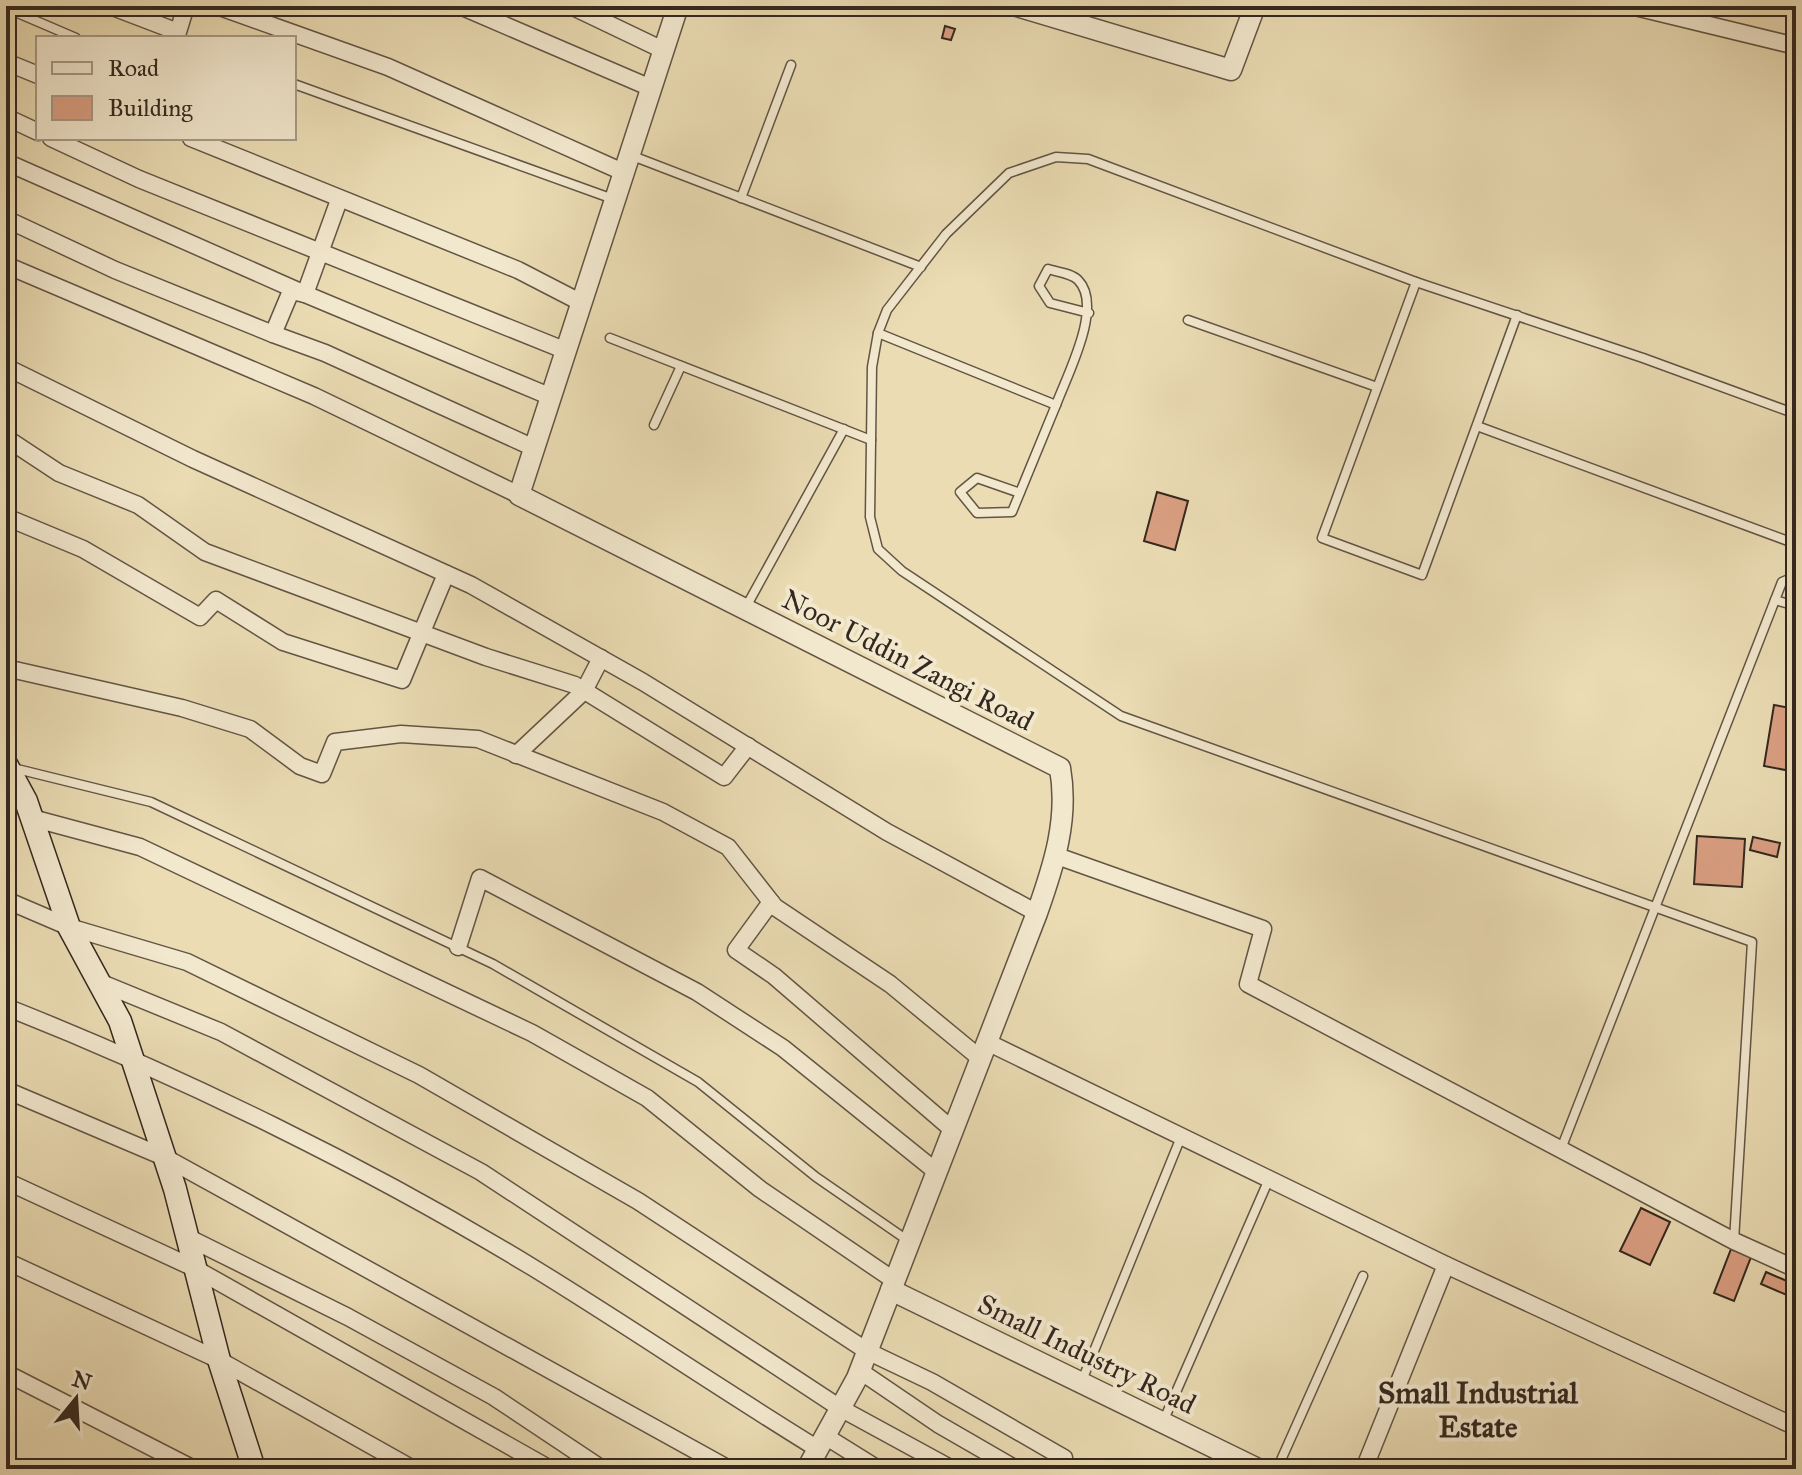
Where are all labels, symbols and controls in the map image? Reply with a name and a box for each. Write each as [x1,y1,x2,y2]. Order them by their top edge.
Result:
legend [36,36,296,140]
text: Road [108,53,159,83]
text: Building [108,93,193,123]
street label: Noor Uddin Zangi Road [776,581,1040,739]
street label: Small Industry Road [972,1286,1202,1422]
north arrow [36,1359,116,1439]
text: N [69,1365,95,1396]
district label: Small Industrial Estate [1378,1375,1579,1445]

